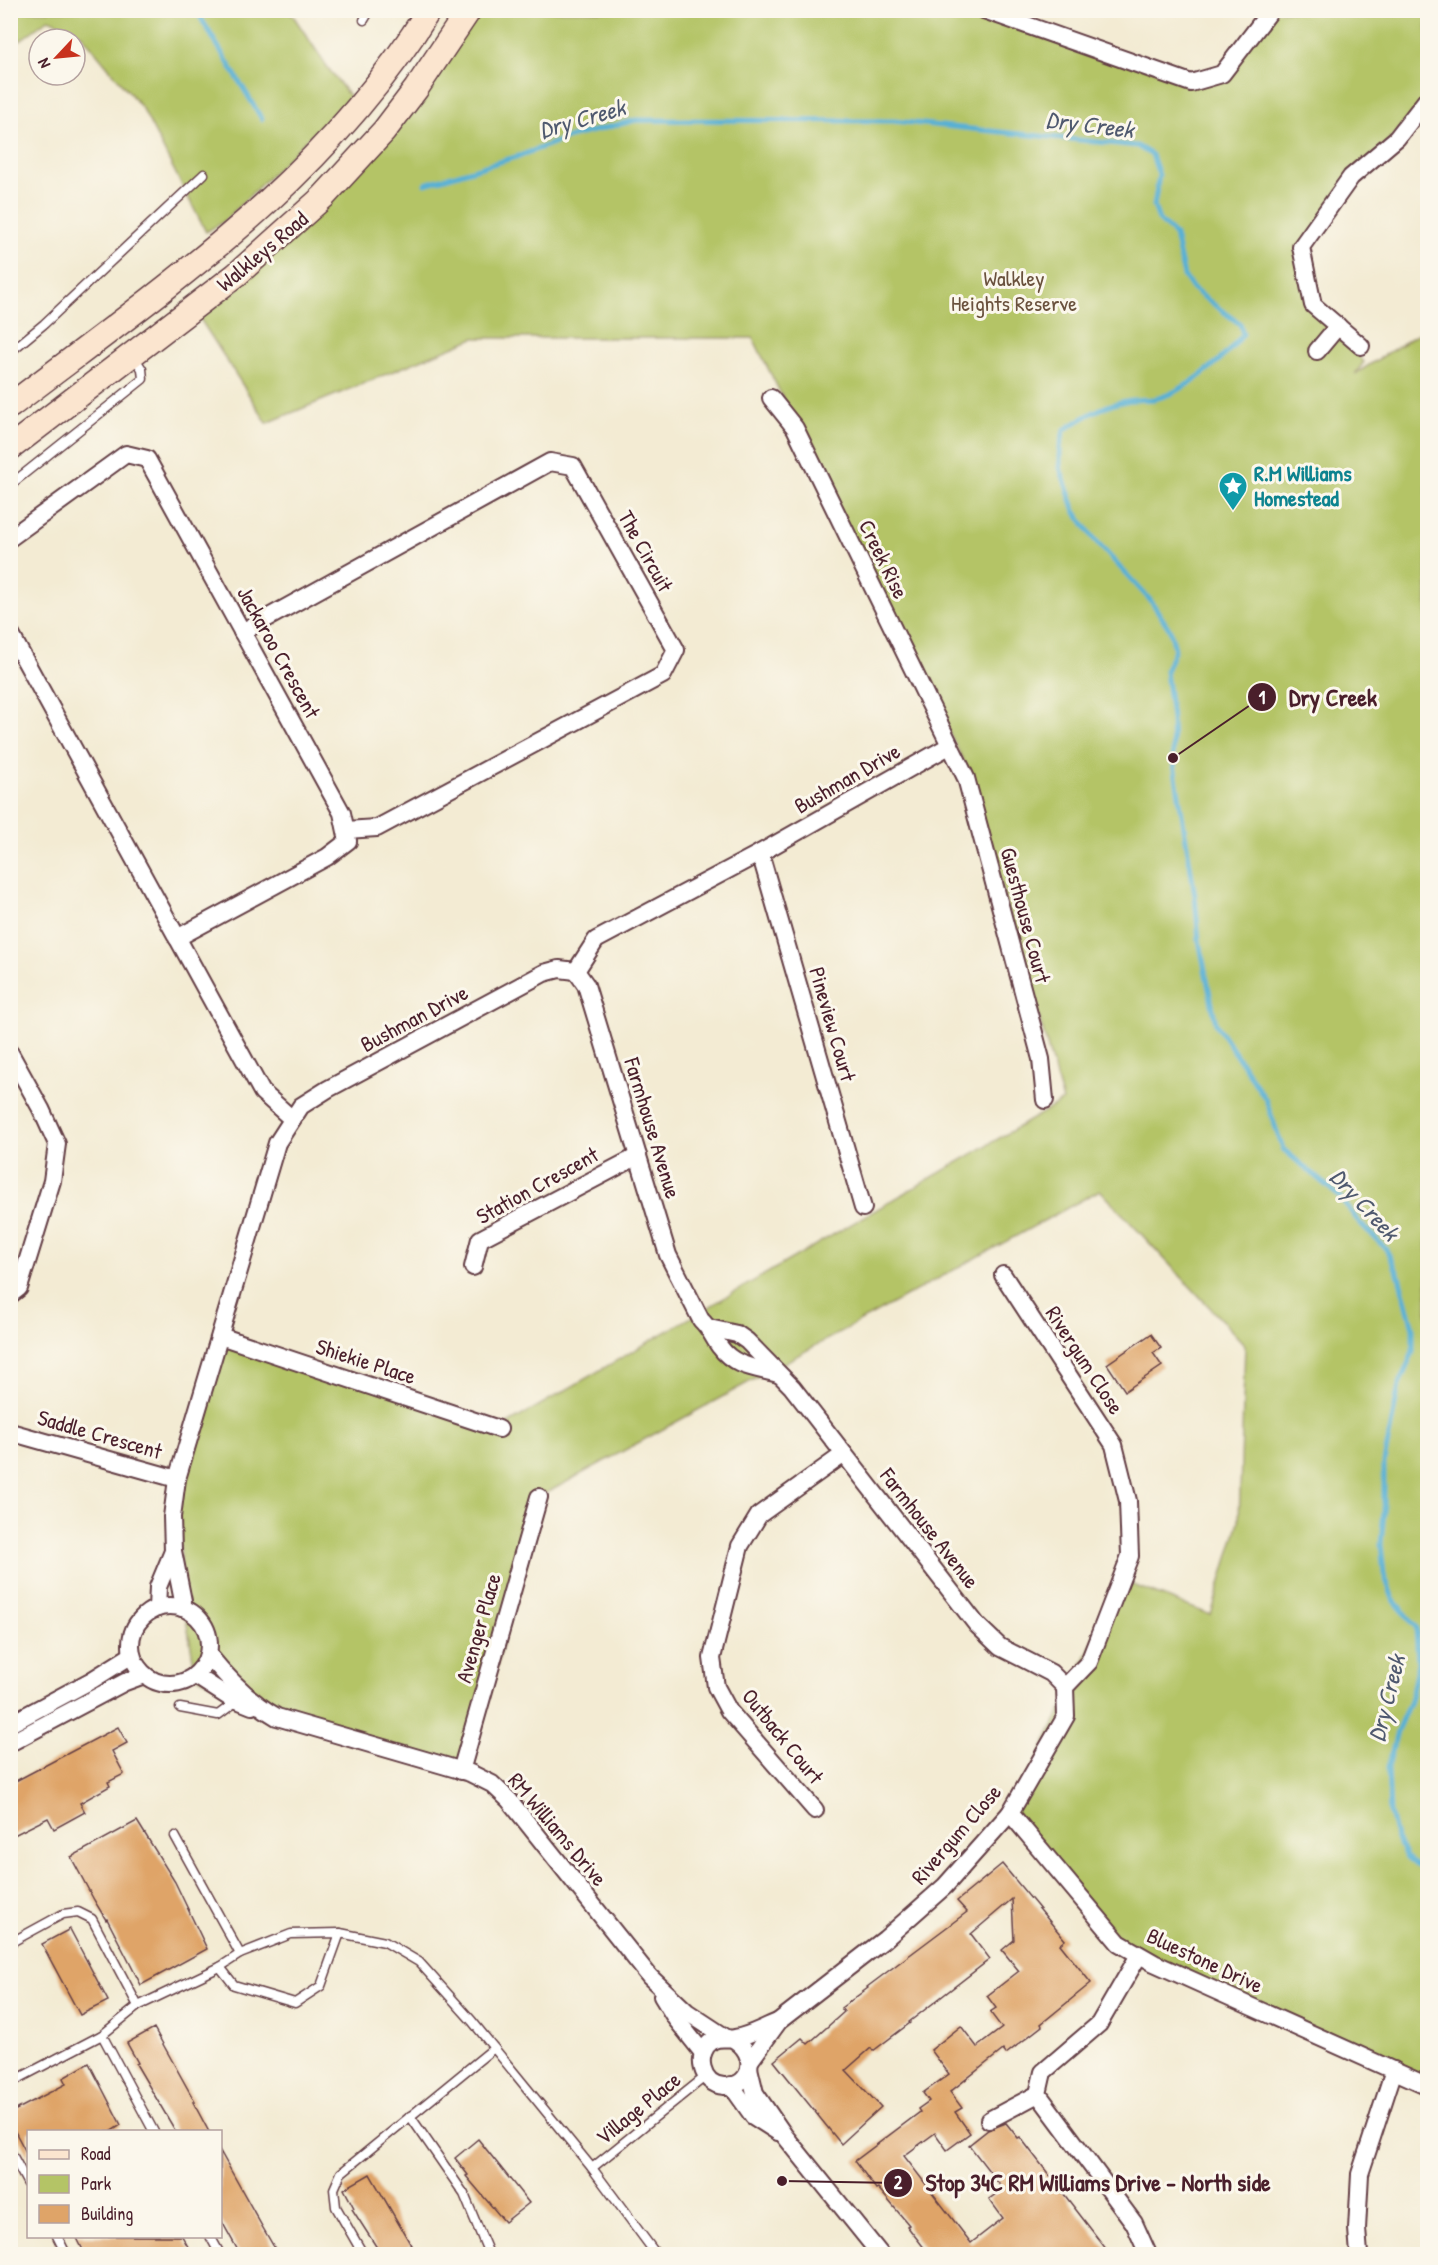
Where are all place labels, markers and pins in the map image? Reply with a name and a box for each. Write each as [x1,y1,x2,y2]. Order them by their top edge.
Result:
place label: R.M Williams Homestead [1254,458,1352,513]
place icon: R.M Williams Homestead [1217,470,1249,512]
callout: Dry Creek [1247,676,1389,718]
callout: Stop 34C RM Williams Drive - North side [883,2162,1282,2204]

